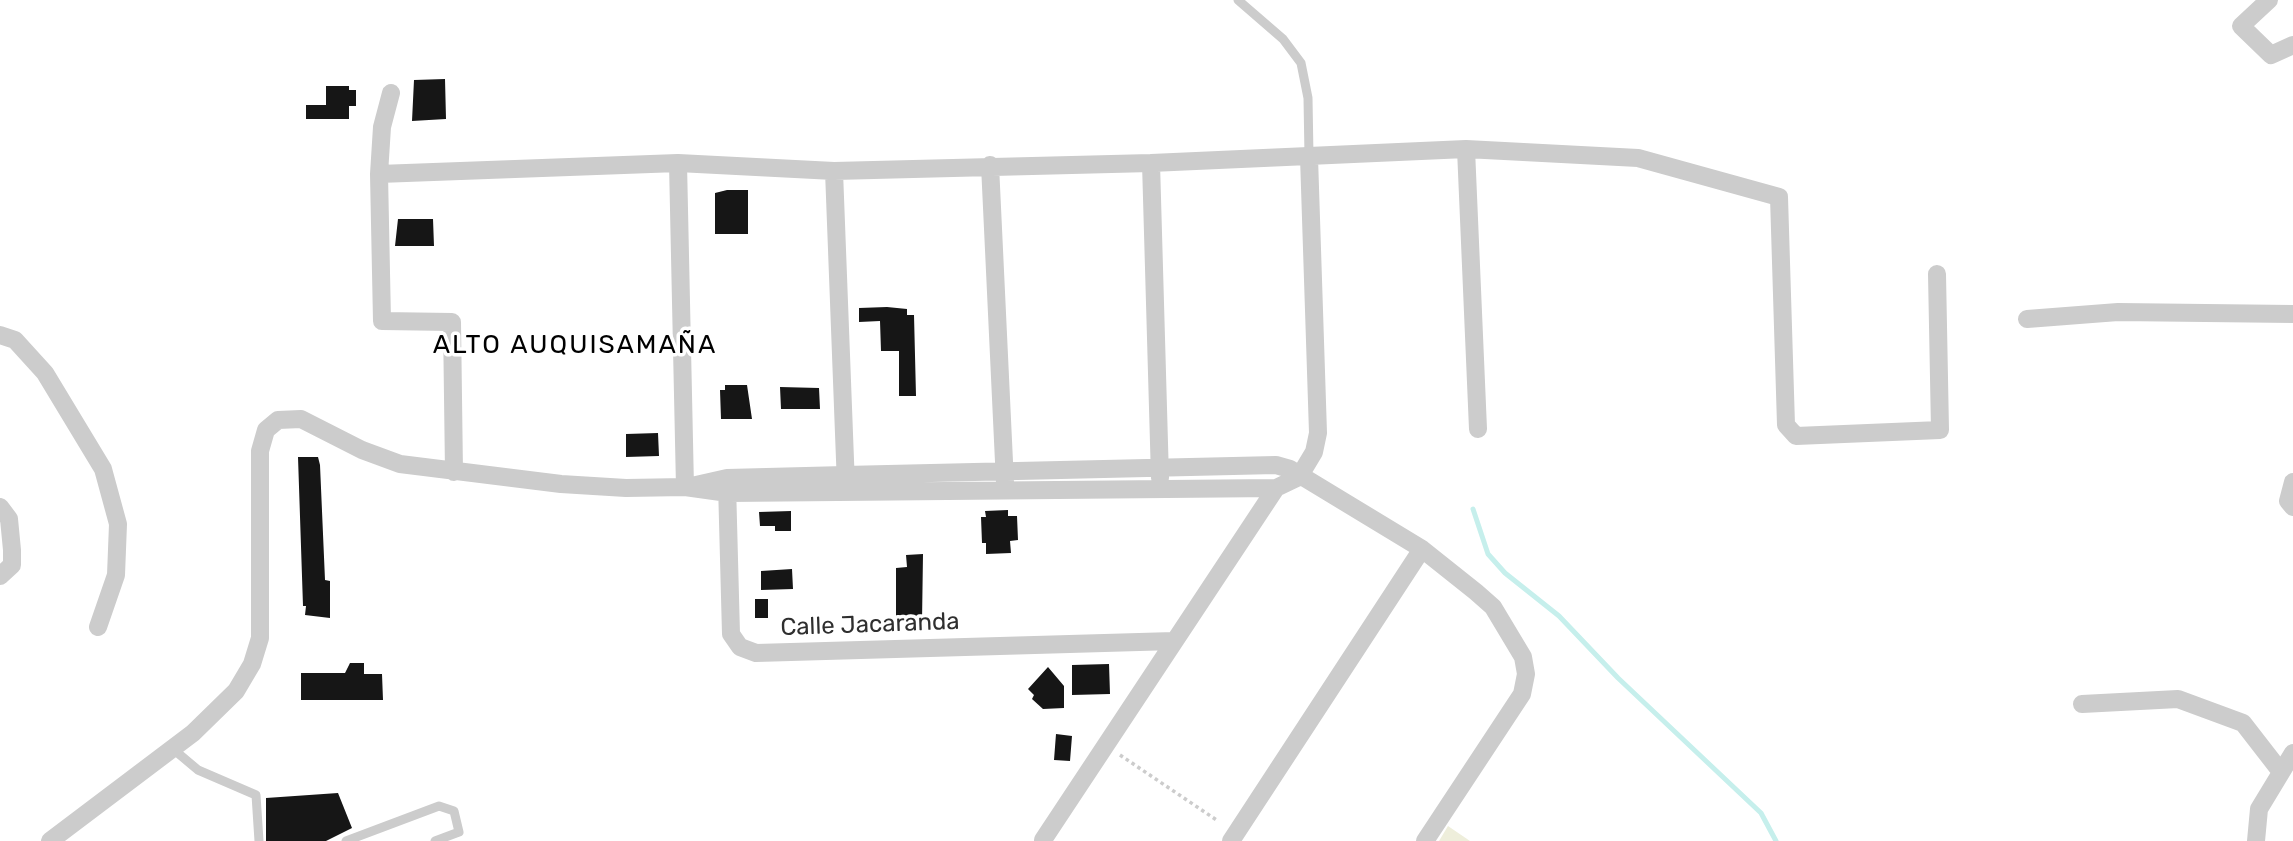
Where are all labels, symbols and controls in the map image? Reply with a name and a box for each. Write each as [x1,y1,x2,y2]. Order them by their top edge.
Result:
district label: ALTO AUQUISAMAÑA [435,329,715,361]
street label: Calle Jacaranda [780,607,960,643]

